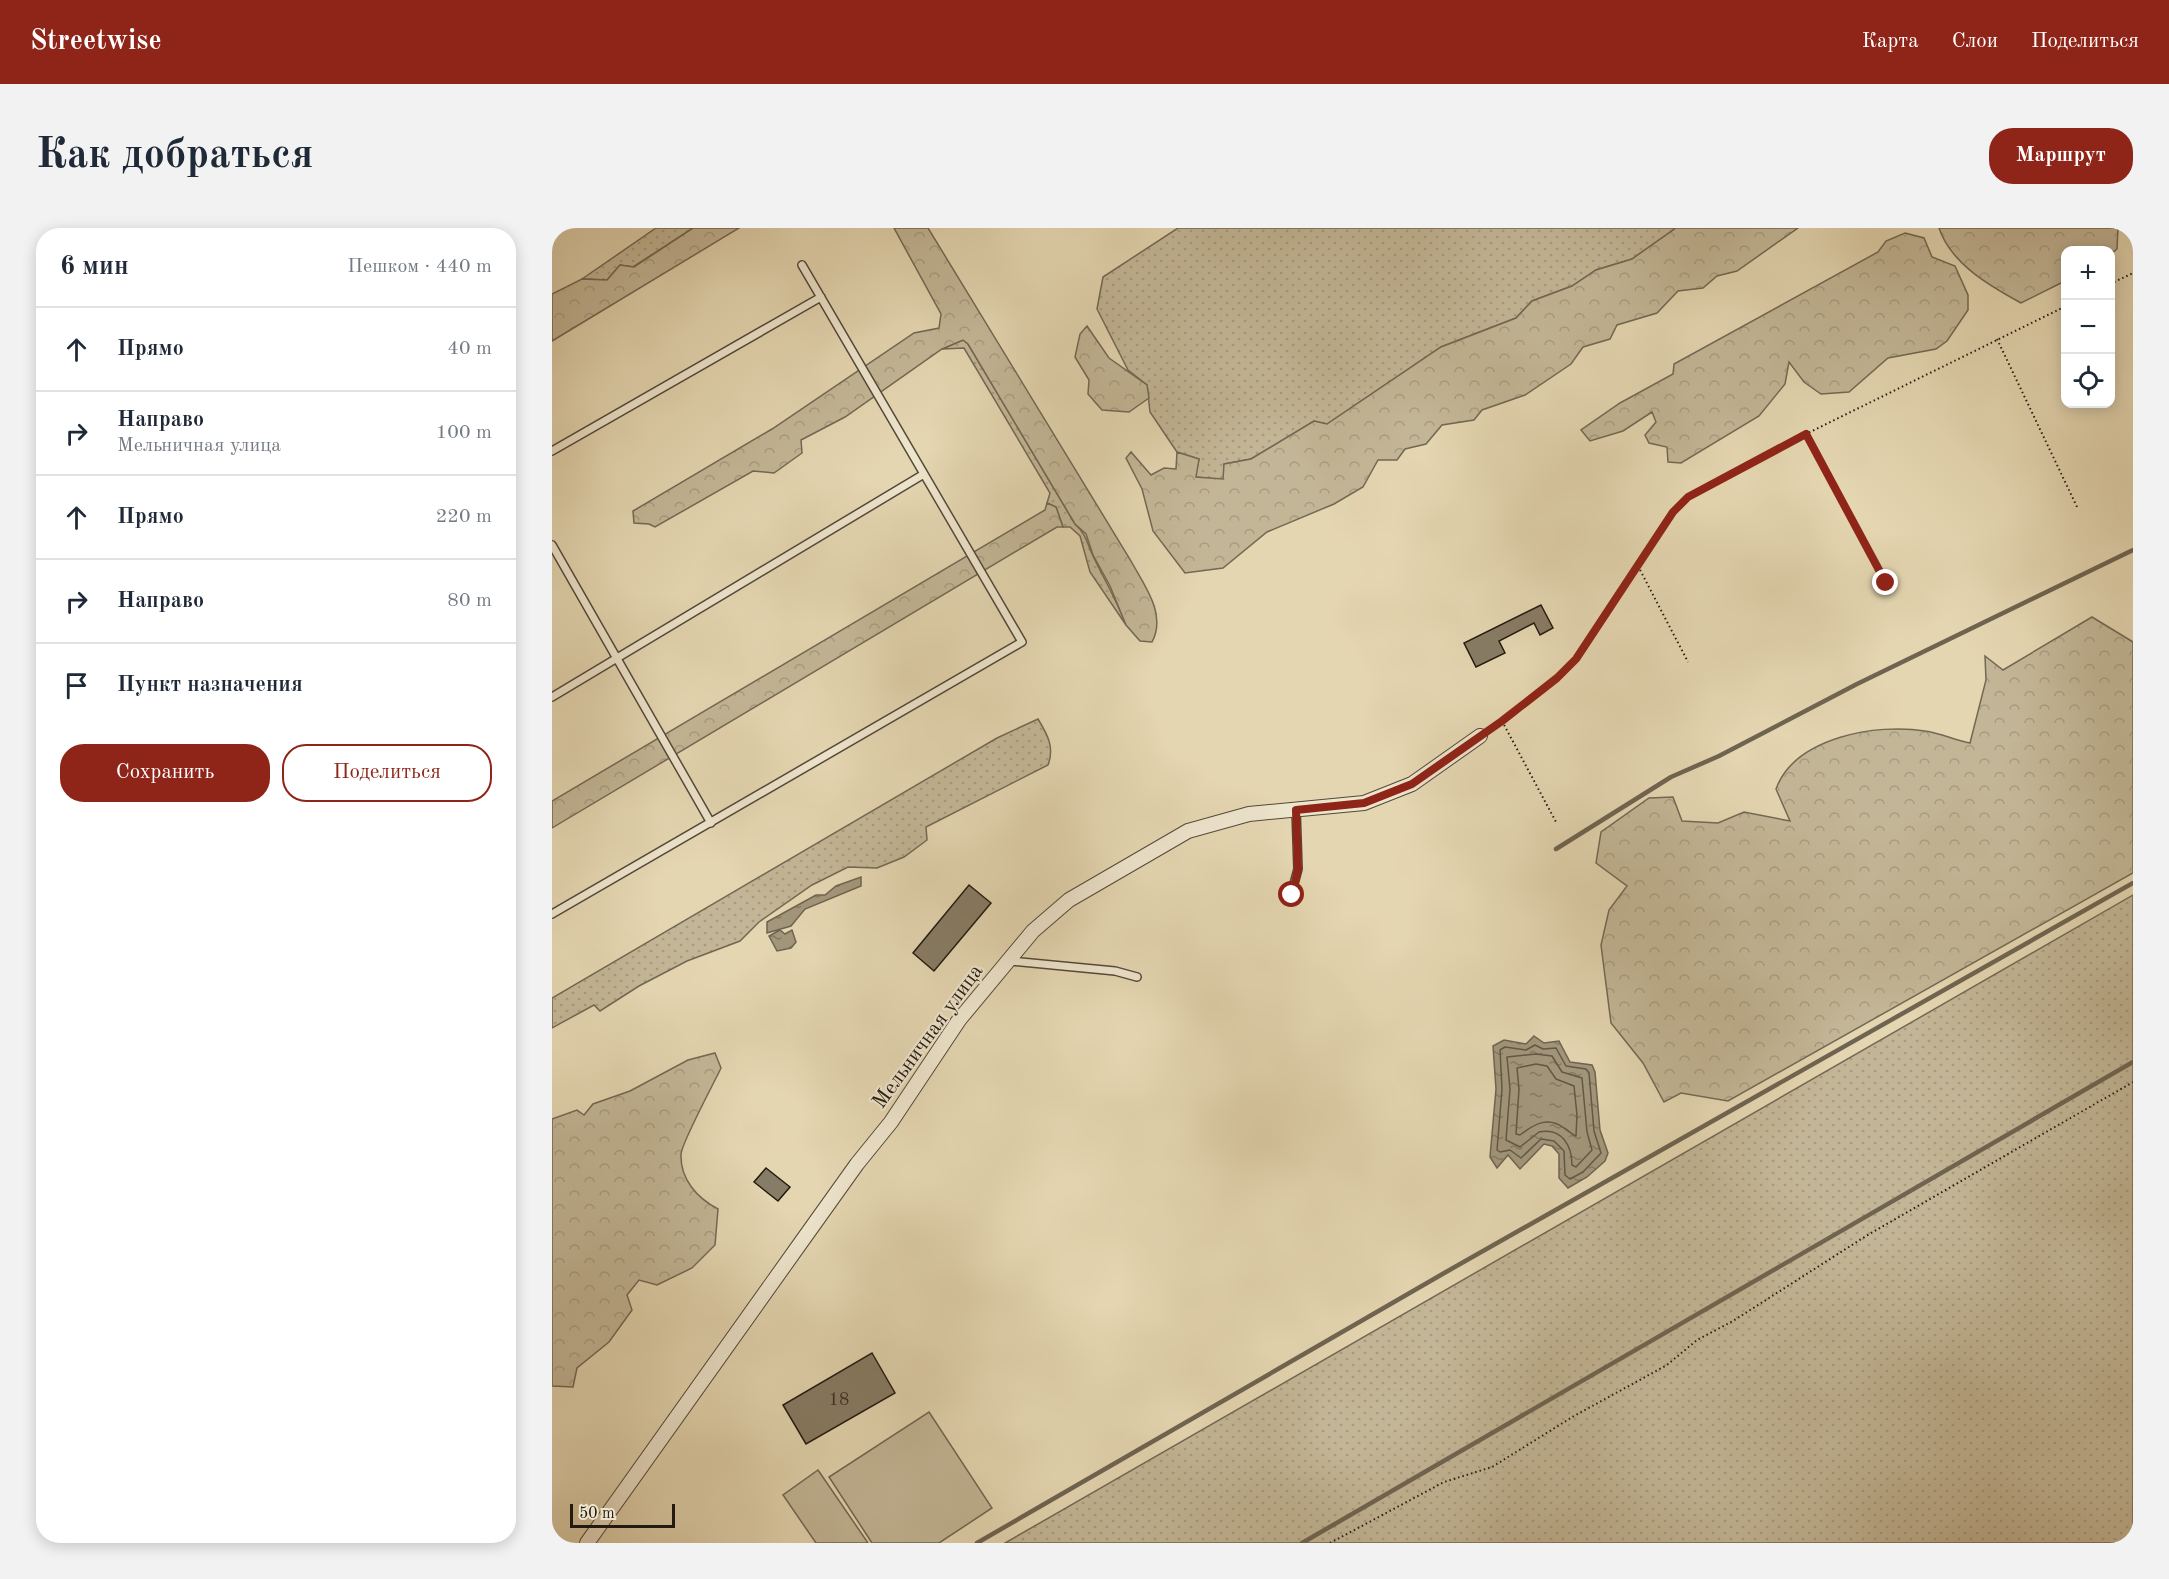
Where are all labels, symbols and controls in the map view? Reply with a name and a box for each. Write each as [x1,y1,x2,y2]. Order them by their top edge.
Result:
text: Streetwise [30,28,162,56]
text: Карта [1862,31,1919,52]
text: Слои [1952,31,1998,52]
text: Поделиться [2031,31,2139,52]
button: Маршрут [1989,128,2133,184]
text: Как добраться [36,135,313,177]
map controls [2061,246,2115,408]
button: + [2061,246,2115,300]
text: 6 мин [60,254,129,280]
text: Пешком · 440 m [347,257,492,277]
button: − [2061,300,2115,354]
icon: ahead [60,333,93,366]
text: Прямо [117,338,184,360]
text: 40 m [447,339,492,359]
button: locate [2061,354,2115,408]
text: Направо [117,409,204,431]
icon: right [60,417,93,450]
text: 100 m [436,423,492,443]
text: Мельничная улица [117,436,281,456]
icon: ahead [60,501,93,534]
text: Прямо [117,506,184,528]
text: 220 m [436,507,492,527]
route end [1872,569,1898,595]
icon: right [60,585,93,618]
text: Направо [117,590,204,612]
text: 80 m [447,591,492,611]
icon: arrive [60,669,93,702]
text: Пункт назначения [117,674,303,696]
button: Сохранить [60,744,270,802]
button: Поделиться [282,744,492,802]
route start [1278,881,1304,907]
street label: Мельничная улица [869,961,987,1113]
house number: 18 [829,1391,849,1409]
scale bar [570,1501,675,1528]
text: 50 m [579,1506,615,1522]

